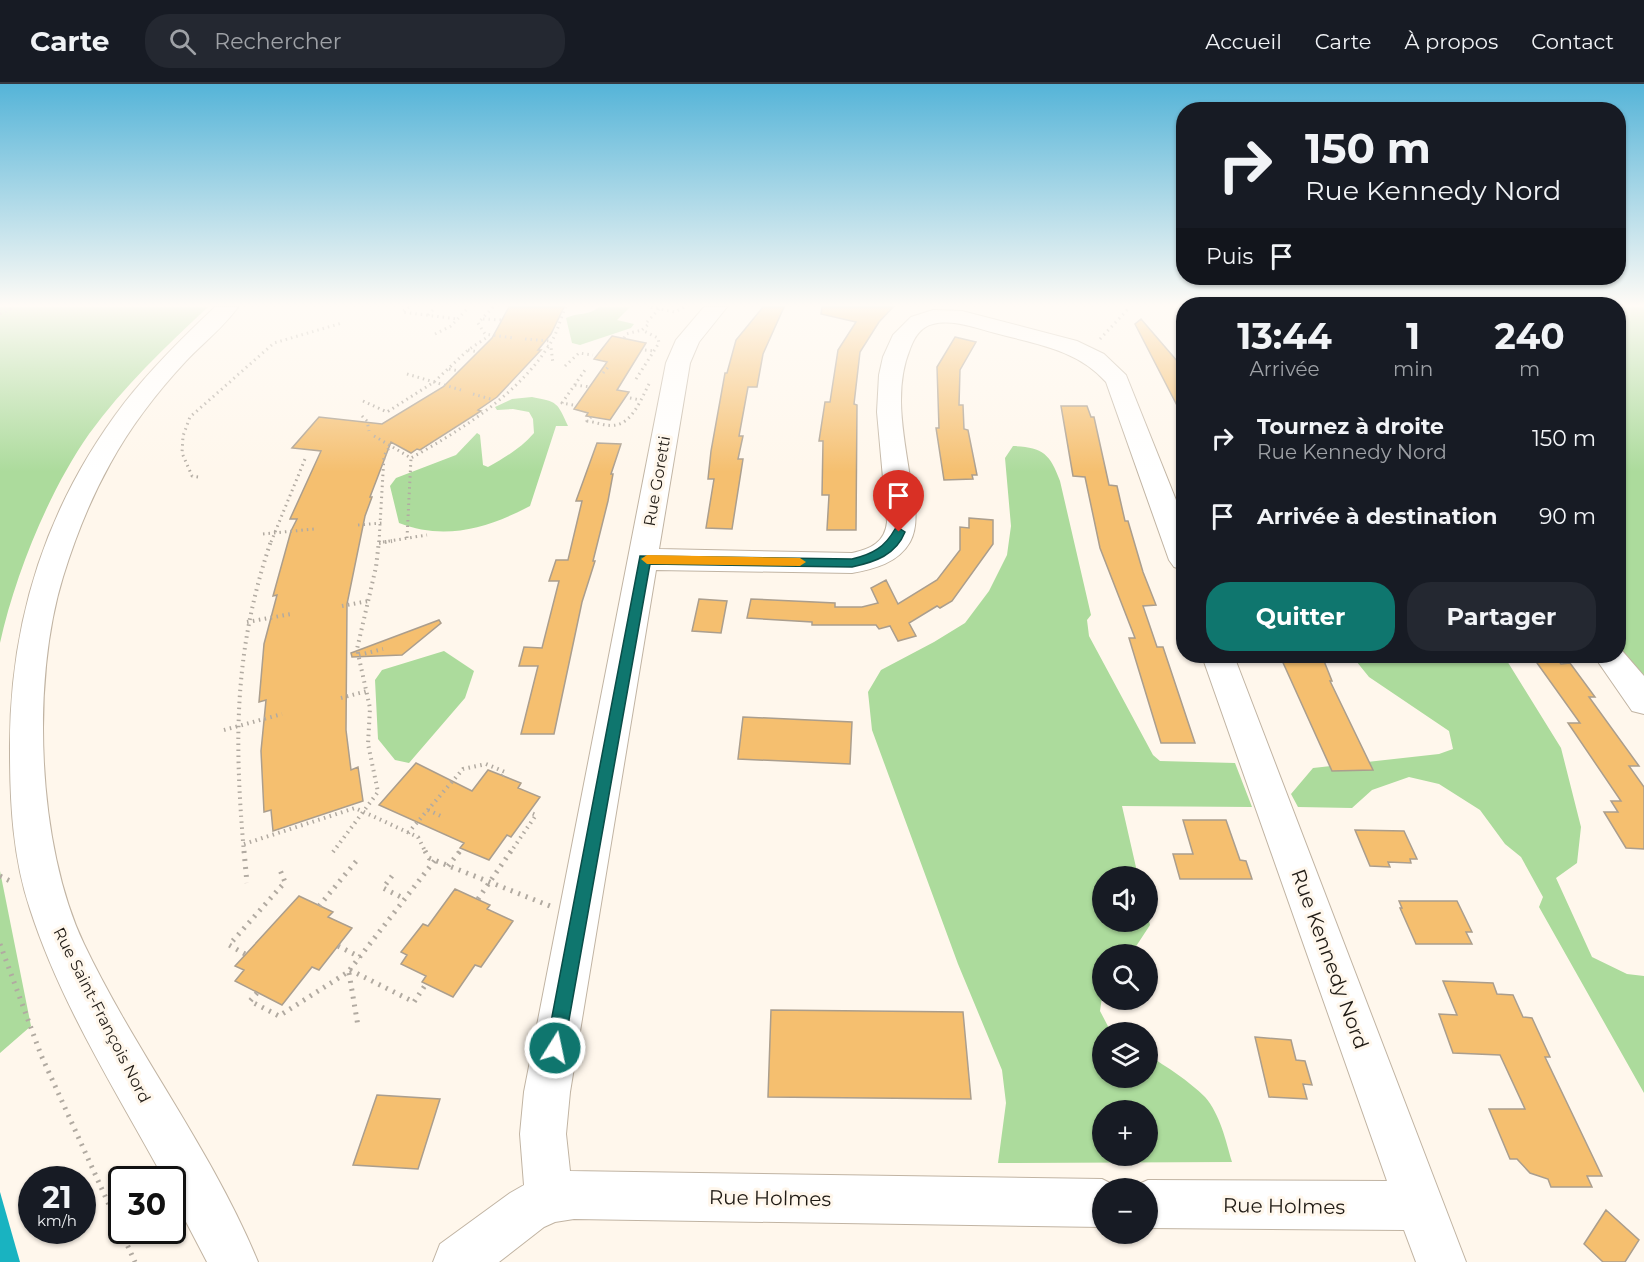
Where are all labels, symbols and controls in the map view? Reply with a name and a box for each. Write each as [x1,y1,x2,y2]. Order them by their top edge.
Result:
search box [145,14,565,68]
text: Carte [30,24,109,58]
icon: search [166,25,199,58]
text: Rechercher [214,28,342,55]
text: Accueil [1205,29,1282,54]
text: Carte [1315,29,1371,54]
text: À propos [1404,29,1498,54]
text: Contact [1531,29,1614,54]
text: 150 m [1305,122,1431,174]
icon: right [1206,126,1284,204]
text: Rue Kennedy Nord [1305,174,1561,207]
icon: arrive [1265,240,1298,273]
text: Puis [1206,243,1253,270]
text: 13:44 [1237,314,1332,358]
text: 1 [1406,314,1420,358]
text: 240 [1495,314,1565,358]
text: Arrivée [1249,357,1320,381]
text: min [1393,357,1433,381]
text: m [1519,357,1540,381]
text: Tournez à droite [1257,413,1444,440]
icon: right [1206,422,1239,455]
text: 150 m [1532,425,1596,452]
street label: Rue Goretti [640,434,674,528]
text: Rue Kennedy Nord [1257,440,1447,464]
pin [873,470,924,532]
icon: arrive [882,479,915,512]
icon: arrive [1206,500,1239,533]
text: Arrivée à destination [1257,503,1497,530]
text: 90 m [1539,503,1596,530]
button: Quitter [1206,582,1395,651]
button: Partager [1407,582,1596,651]
map controls [1092,866,1158,1244]
button: sound [1092,866,1158,932]
street label: Rue Kennedy Nord [1286,866,1374,1052]
street label: Rue Saint-François Nord [49,924,155,1106]
button: search [1092,944,1158,1010]
position arrow [523,1016,587,1080]
button: layers [1092,1022,1158,1088]
button: + [1092,1100,1158,1166]
speed limit sign: 30 [108,1166,186,1244]
button: − [1092,1178,1158,1244]
text: 21 [42,1179,72,1216]
street label: Rue Holmes [709,1185,832,1211]
street label: Rue Holmes [1223,1193,1346,1219]
text: km/h [37,1211,77,1230]

